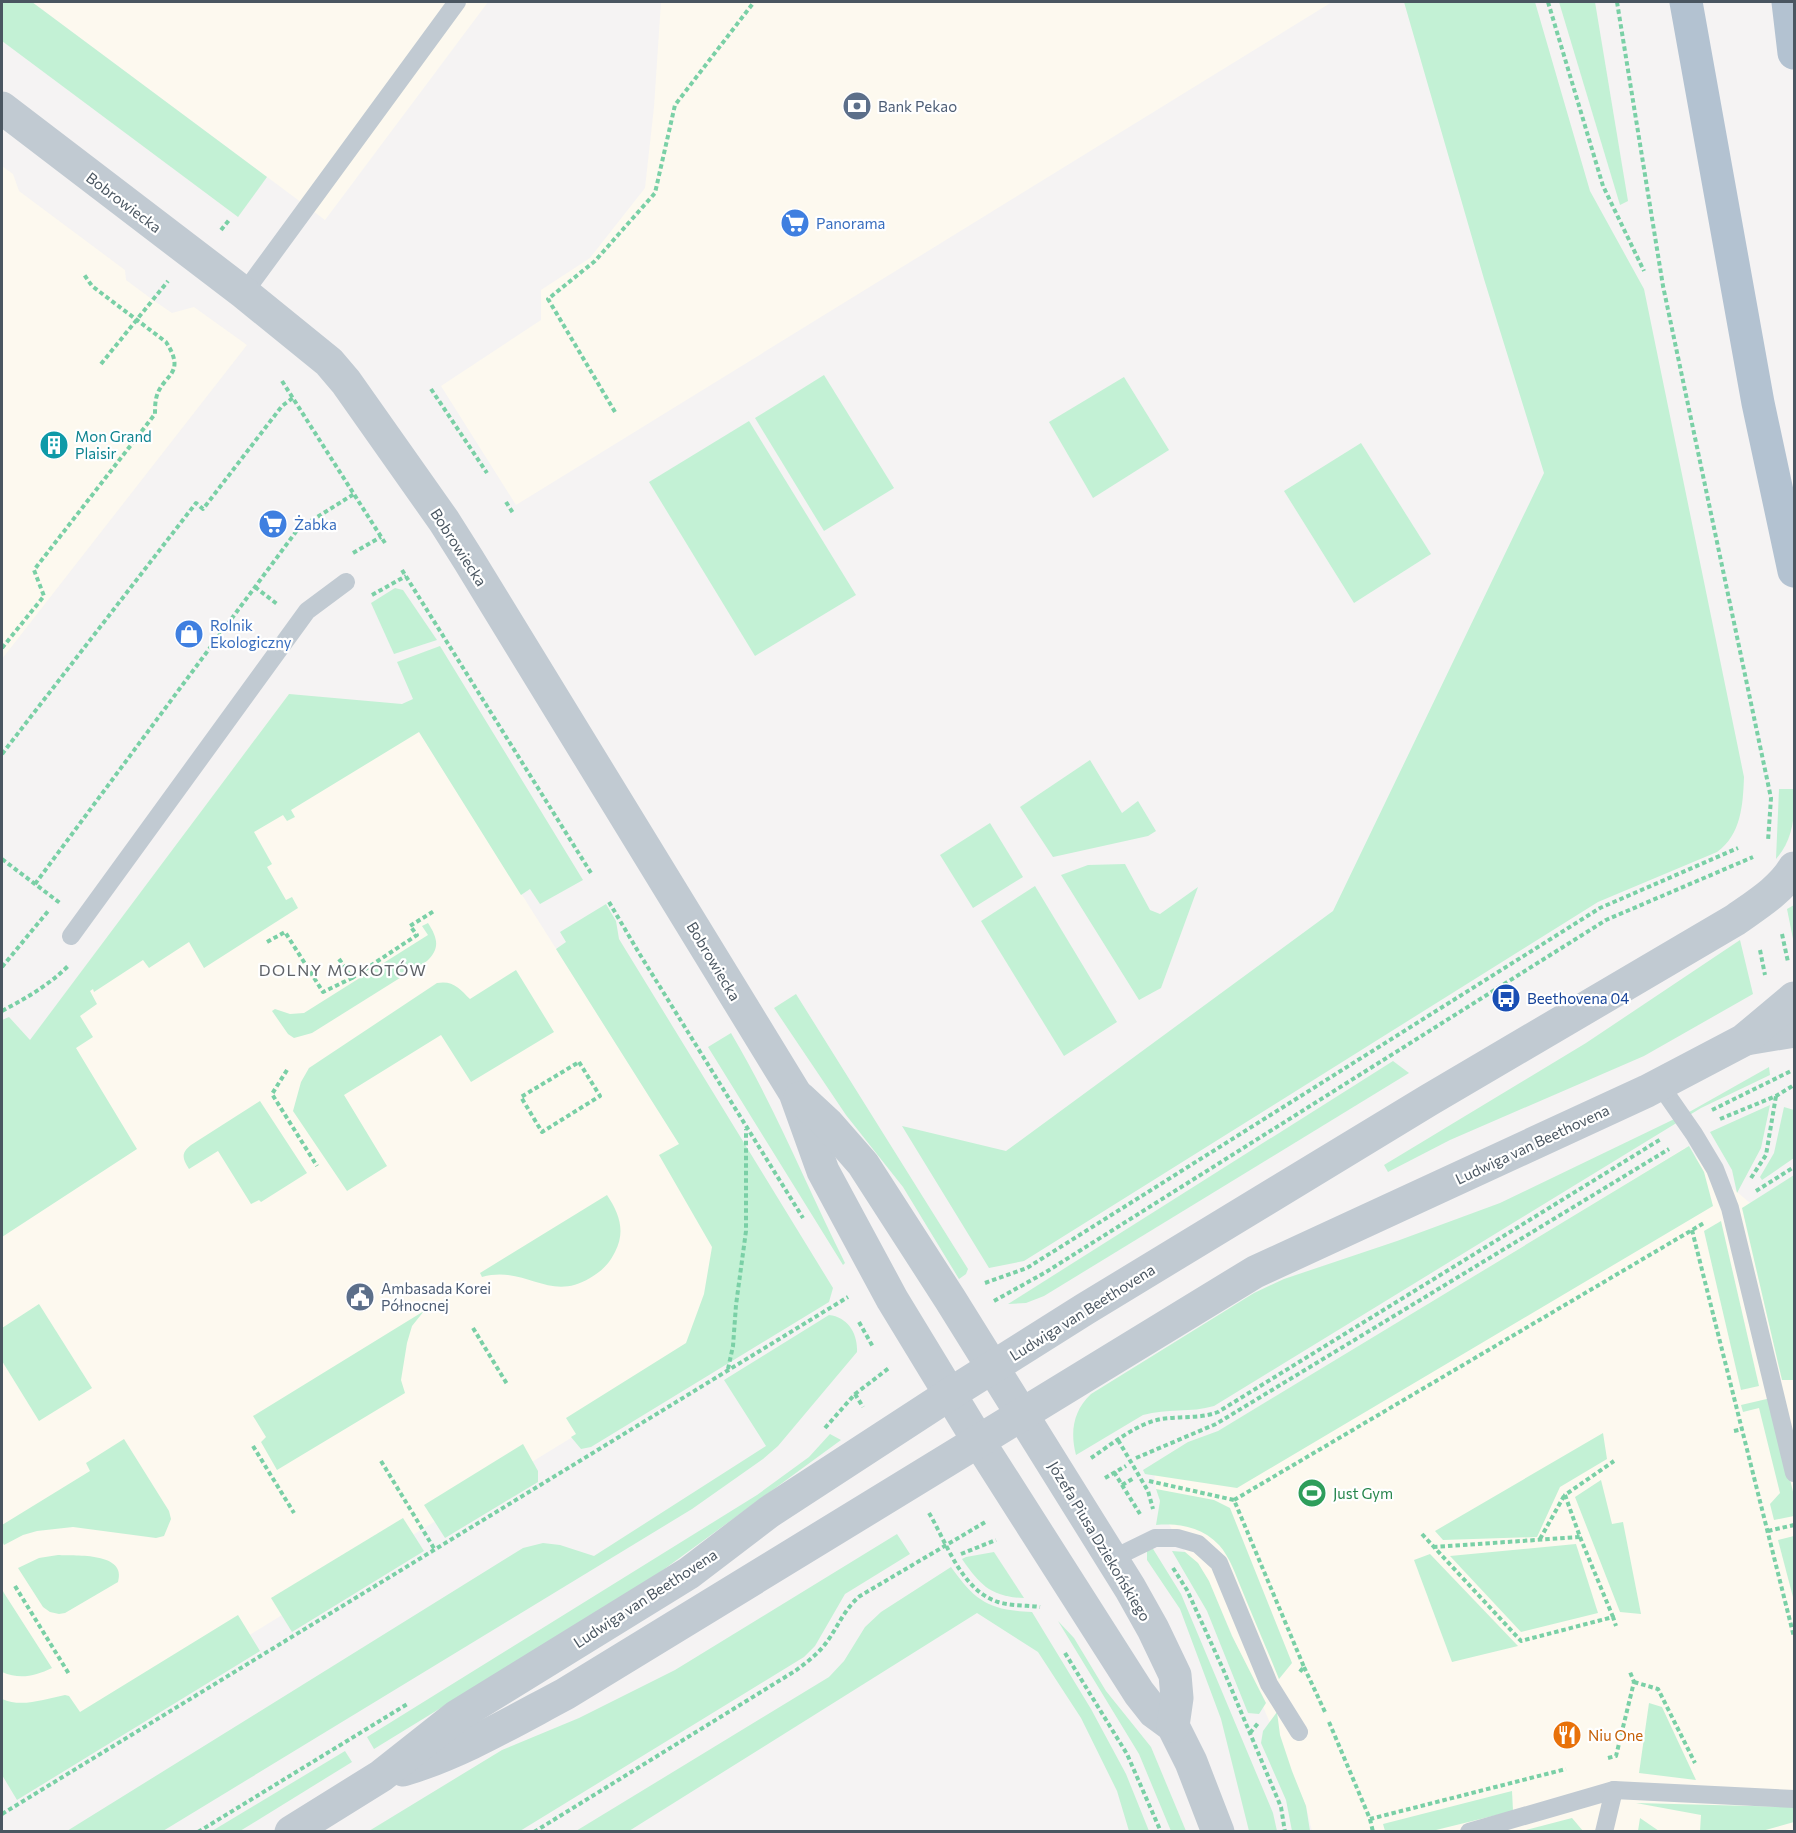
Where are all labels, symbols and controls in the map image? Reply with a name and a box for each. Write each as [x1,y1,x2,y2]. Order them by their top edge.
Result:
bank icon: Bank Pekao [841,90,873,122]
place label: Bank Pekao [878,97,957,115]
street label: Bobrowiecka [83,168,165,236]
supermarket icon: Panorama [779,207,811,239]
place label: Panorama [816,214,885,232]
place label: Mon Grand Plaisir [75,427,152,462]
building icon: Mon Grand Plaisir [38,429,70,461]
street label: Bobrowiecka [427,505,491,589]
supermarket icon: Żabka [257,508,289,540]
place label: Żabka [294,515,337,533]
place label: Rolnik Ekologiczny [210,616,292,651]
shop icon: Rolnik Ekologiczny [173,618,205,650]
street label: Bobrowiecka [683,918,745,1004]
district label: DOLNY MOKOTÓW [259,960,427,979]
bus stop icon: Beethovena 04 [1490,982,1522,1014]
place label: Beethovena 04 [1527,989,1629,1007]
street label: Ludwiga van Beethovena [1452,1100,1612,1188]
street label: Ludwiga van Beethovena [1006,1260,1158,1364]
place label: Ambasada Korei Północnej [381,1279,491,1314]
public building icon: Ambasada Korei Północnej [344,1281,376,1313]
street label: Józefa Piusa Dziekońskiego [1045,1458,1155,1624]
sports icon: Just Gym [1296,1477,1328,1509]
place label: Just Gym [1333,1484,1393,1502]
street label: Ludwiga van Beethovena [570,1545,720,1651]
restaurant icon: Niu One [1551,1719,1583,1751]
place label: Niu One [1588,1726,1643,1744]

